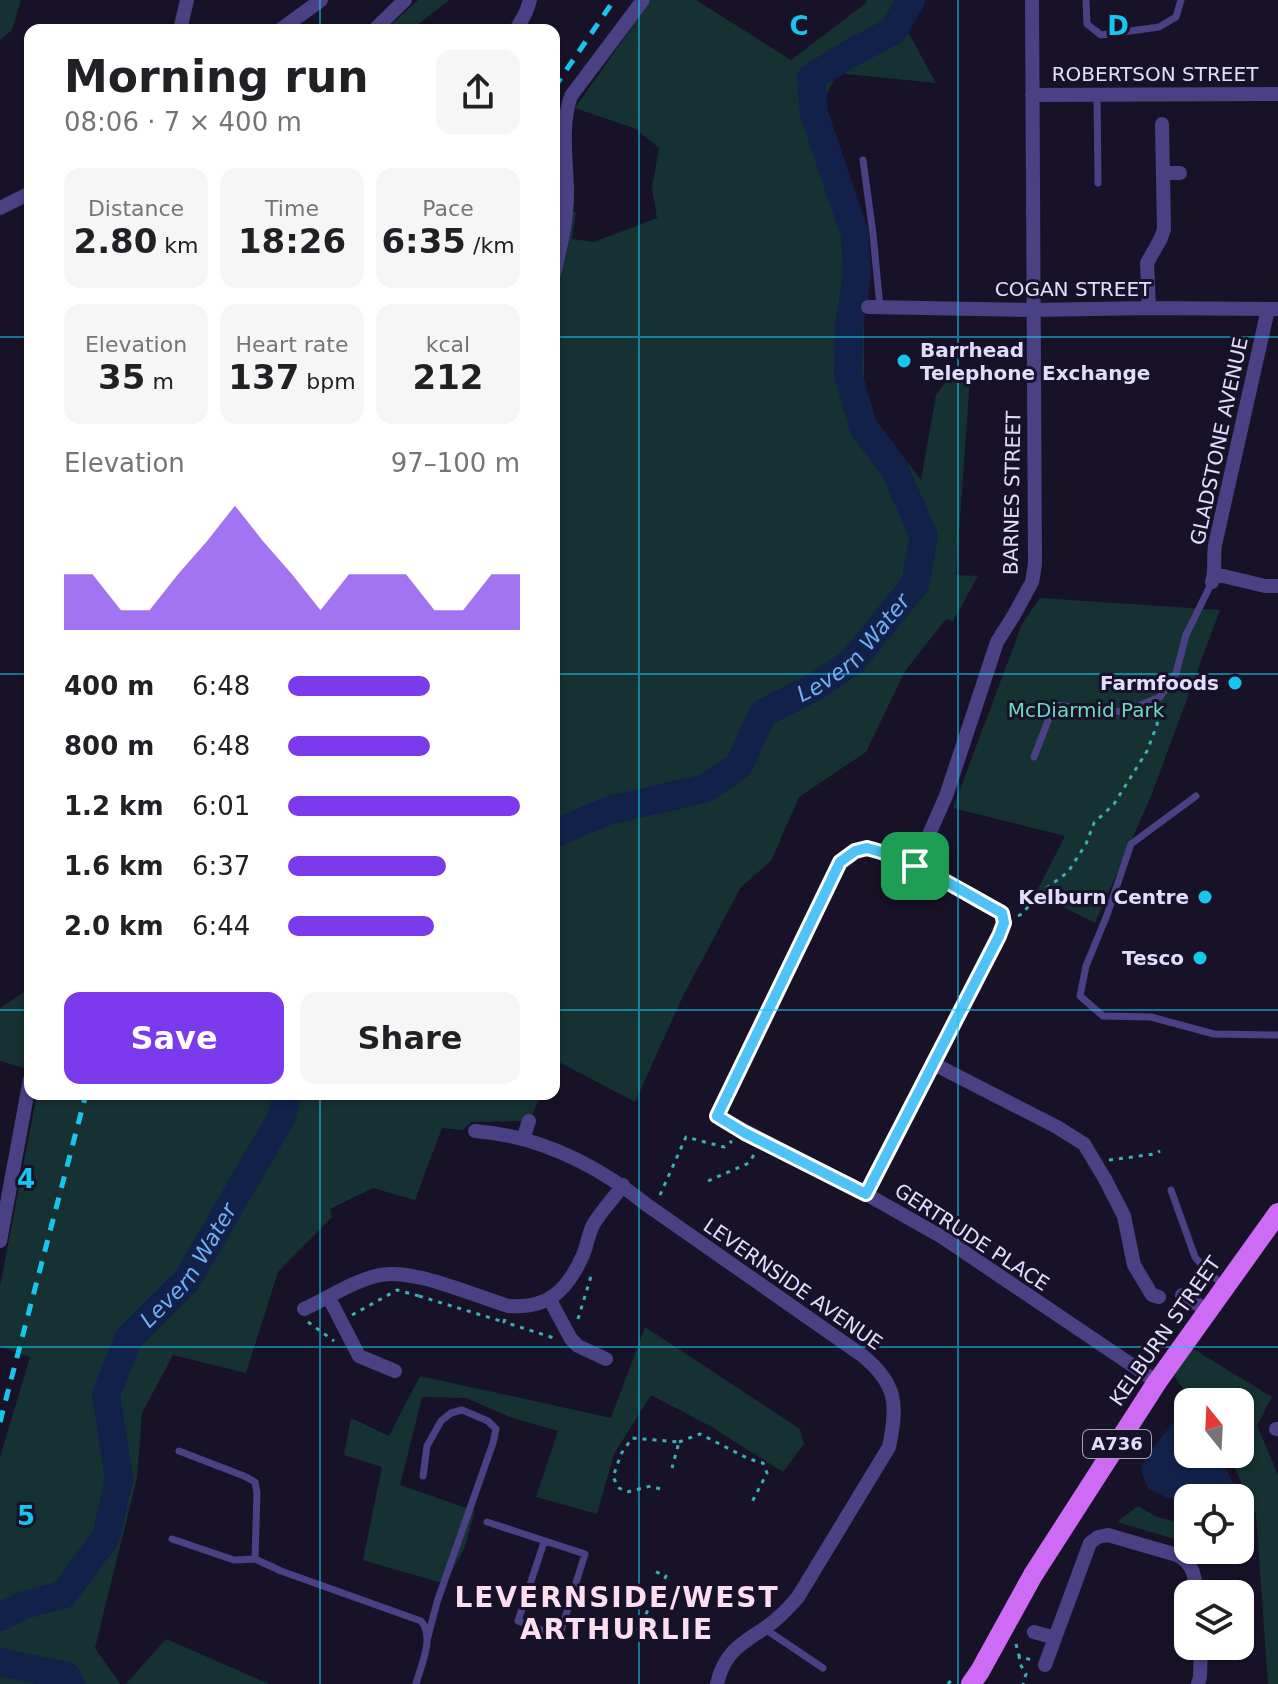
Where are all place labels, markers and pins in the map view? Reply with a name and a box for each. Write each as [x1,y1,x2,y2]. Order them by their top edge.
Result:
place label: Barrhead Telephone Exchange [920,338,1150,385]
marker: Barrhead Telephone Exchange [895,352,913,370]
place label: Farmfoods [1100,671,1219,695]
marker: Farmfoods [1226,674,1244,692]
pin [881,832,949,900]
place label: Kelburn Centre [1018,885,1189,909]
marker: Kelburn Centre [1196,888,1214,906]
place label: Tesco [1122,946,1184,970]
marker: Tesco [1191,949,1209,967]

